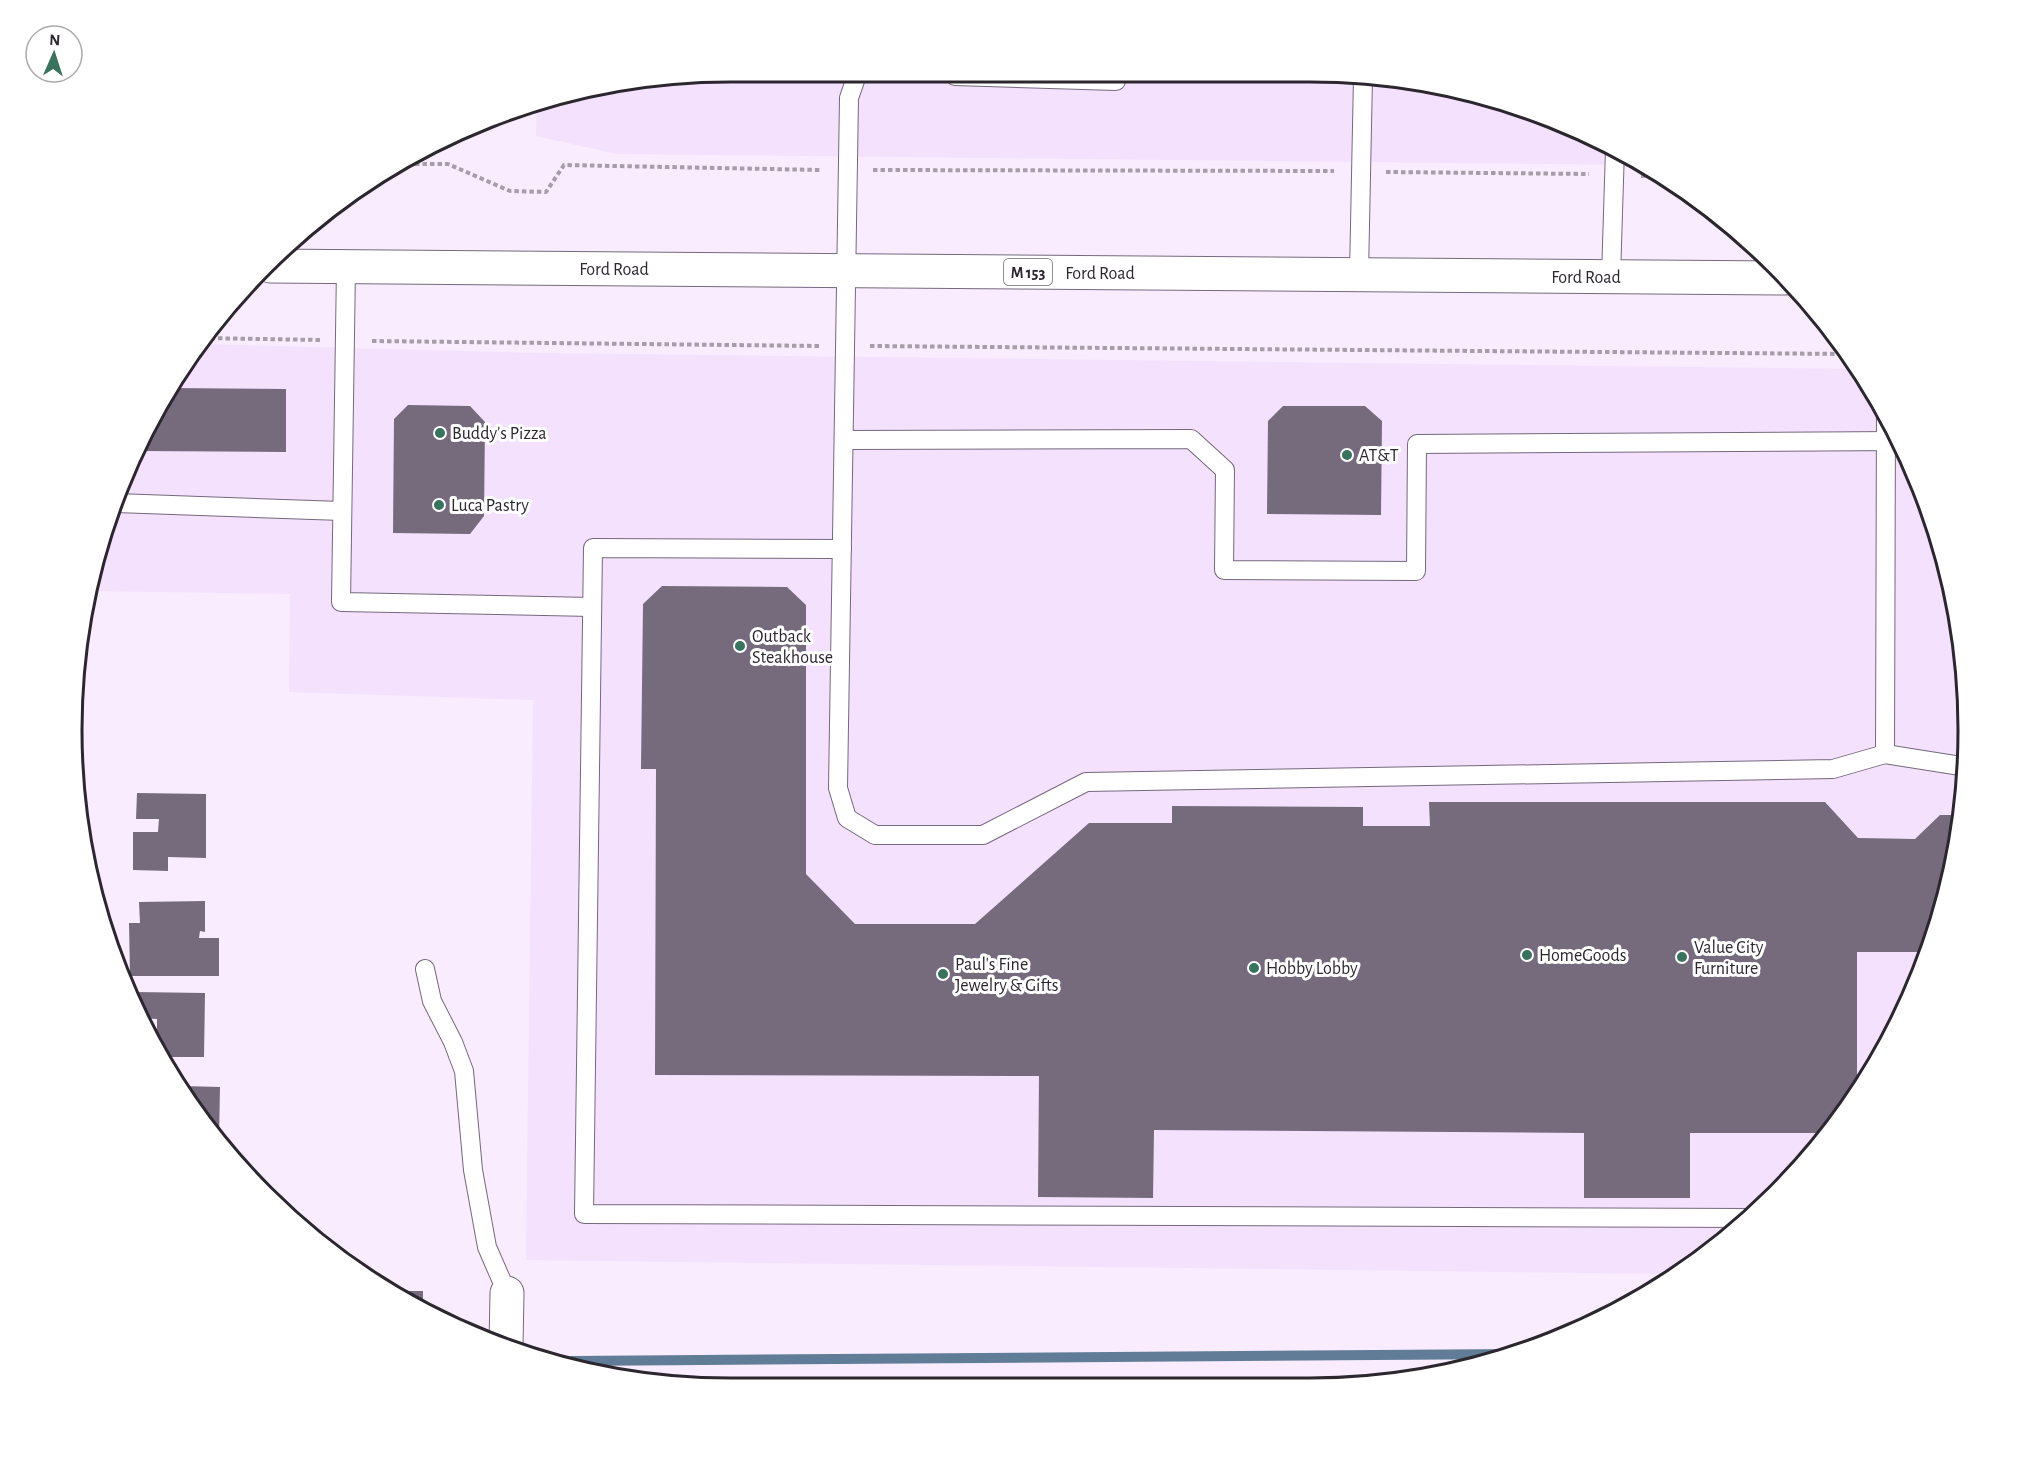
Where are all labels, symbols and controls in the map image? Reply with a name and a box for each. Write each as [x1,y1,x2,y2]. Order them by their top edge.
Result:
north arrow [24,24,84,84]
text: N [49,32,61,48]
road number: M 153 [1004,259,1052,285]
street label: Ford Road [579,261,649,279]
street label: Ford Road [1065,265,1135,283]
street label: Ford Road [1551,269,1621,287]
place label: Buddy's Pizza [452,425,547,443]
marker: Buddy's Pizza [433,426,447,440]
place label: AT&T [1359,447,1399,465]
marker: AT&T [1340,448,1354,462]
place label: Luca Pastry [451,497,529,515]
marker: Luca Pastry [432,498,446,512]
place label: Outback Steakhouse [752,628,833,667]
marker: Outback Steakhouse [733,639,747,653]
place label: Value City Furniture [1694,939,1764,978]
place label: HomeGoods [1539,947,1626,965]
marker: HomeGoods [1520,948,1534,962]
marker: Value City Furniture [1675,950,1689,964]
place label: Paul's Fine Jewelry & Gifts [955,956,1058,995]
place label: Hobby Lobby [1266,960,1358,978]
marker: Hobby Lobby [1247,961,1261,975]
marker: Paul's Fine Jewelry & Gifts [936,967,950,981]

